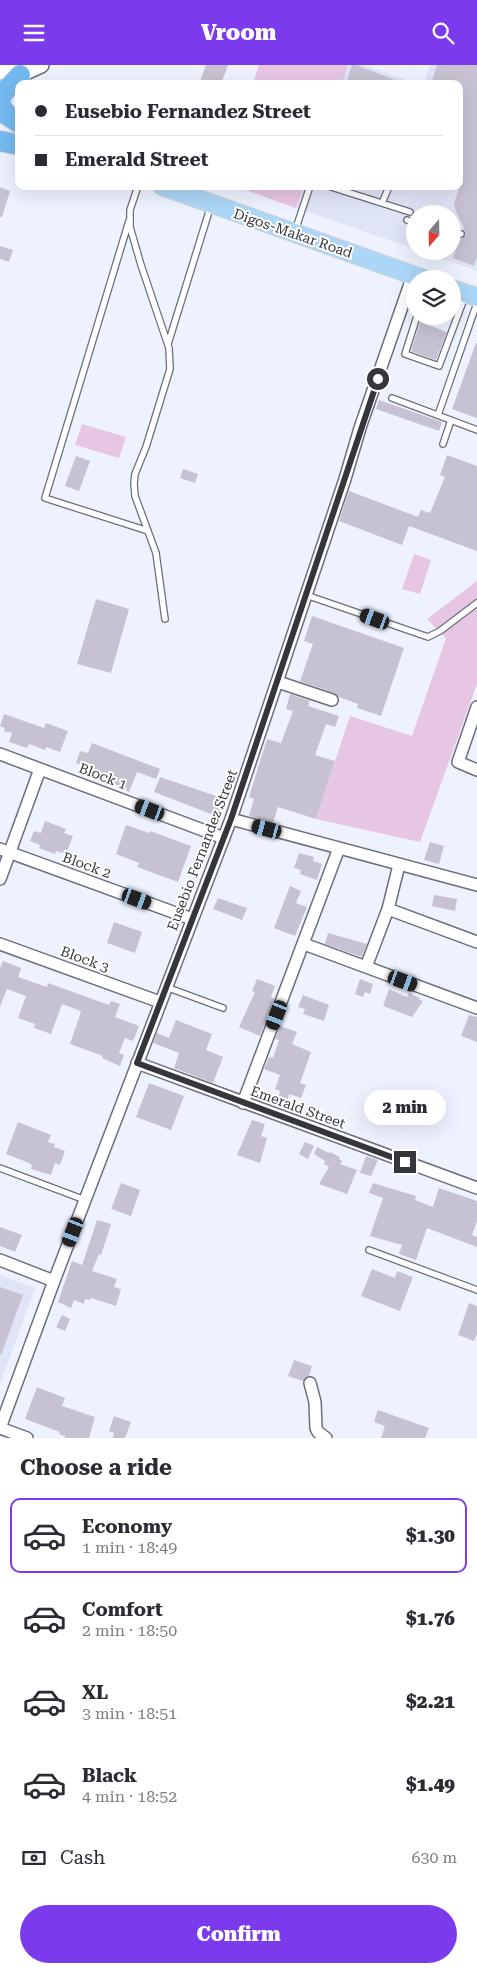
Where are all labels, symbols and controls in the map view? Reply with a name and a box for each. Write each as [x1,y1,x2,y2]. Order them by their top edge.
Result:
icon: menu [20,19,48,47]
icon: search [429,19,457,47]
text: Vroom [201,20,276,45]
text: Eusebio Fernandez Street [65,100,311,123]
text: Emerald Street [65,148,208,171]
street label: Digos-Makar Road [231,205,355,261]
north arrow [406,205,461,260]
map controls [406,205,461,325]
button: layers [406,270,461,325]
route start [367,368,389,390]
car [358,607,391,631]
street label: Block 1 [77,760,130,793]
street label: Eusebio Fernandez Street [164,767,240,933]
car [133,798,166,822]
car [250,818,283,840]
street label: Block 2 [61,849,114,881]
car [120,887,153,911]
street label: Block 3 [59,943,112,975]
car [386,969,419,993]
car [264,998,289,1032]
street label: Emerald Street [248,1082,348,1132]
callout: 2 min [364,1089,446,1125]
text: 2 min [383,1098,427,1117]
route end [394,1151,416,1173]
car [60,1215,85,1249]
text: Choose a ride [20,1455,172,1480]
icon: car [22,1513,67,1558]
text: Economy [82,1515,172,1538]
text: $1.30 [406,1524,455,1547]
text: 1 min · 18:49 [82,1538,177,1557]
icon: car [22,1596,67,1641]
text: Comfort [82,1598,163,1621]
text: $1.76 [406,1607,455,1630]
text: 2 min · 18:50 [82,1621,177,1640]
icon: car [22,1679,67,1724]
text: XL [82,1681,108,1704]
text: $2.21 [406,1690,455,1713]
text: 3 min · 18:51 [82,1704,177,1723]
icon: car [22,1762,67,1807]
text: Black [82,1764,137,1787]
text: $1.49 [406,1773,455,1796]
text: 4 min · 18:52 [82,1787,177,1806]
icon: cash [20,1844,48,1872]
text: Cash [60,1846,105,1869]
text: 630 m [411,1848,457,1867]
button: Confirm [20,1905,457,1963]

